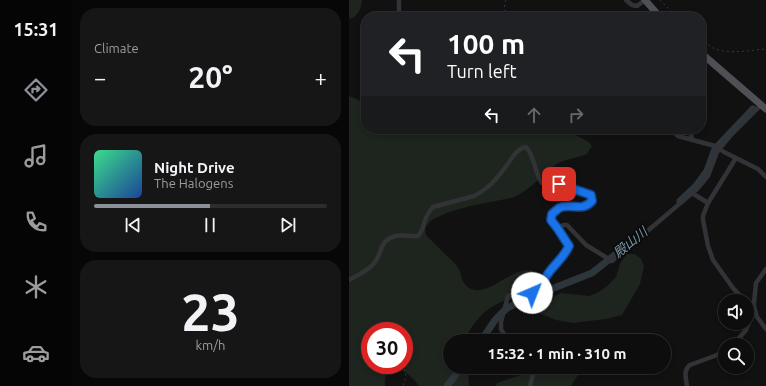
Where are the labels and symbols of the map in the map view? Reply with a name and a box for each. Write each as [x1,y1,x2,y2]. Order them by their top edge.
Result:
pin [542,167,576,201]
water label: 殿山川 [610,223,651,260]
position arrow [511,272,553,314]
speed limit sign: 30 [361,322,413,374]

